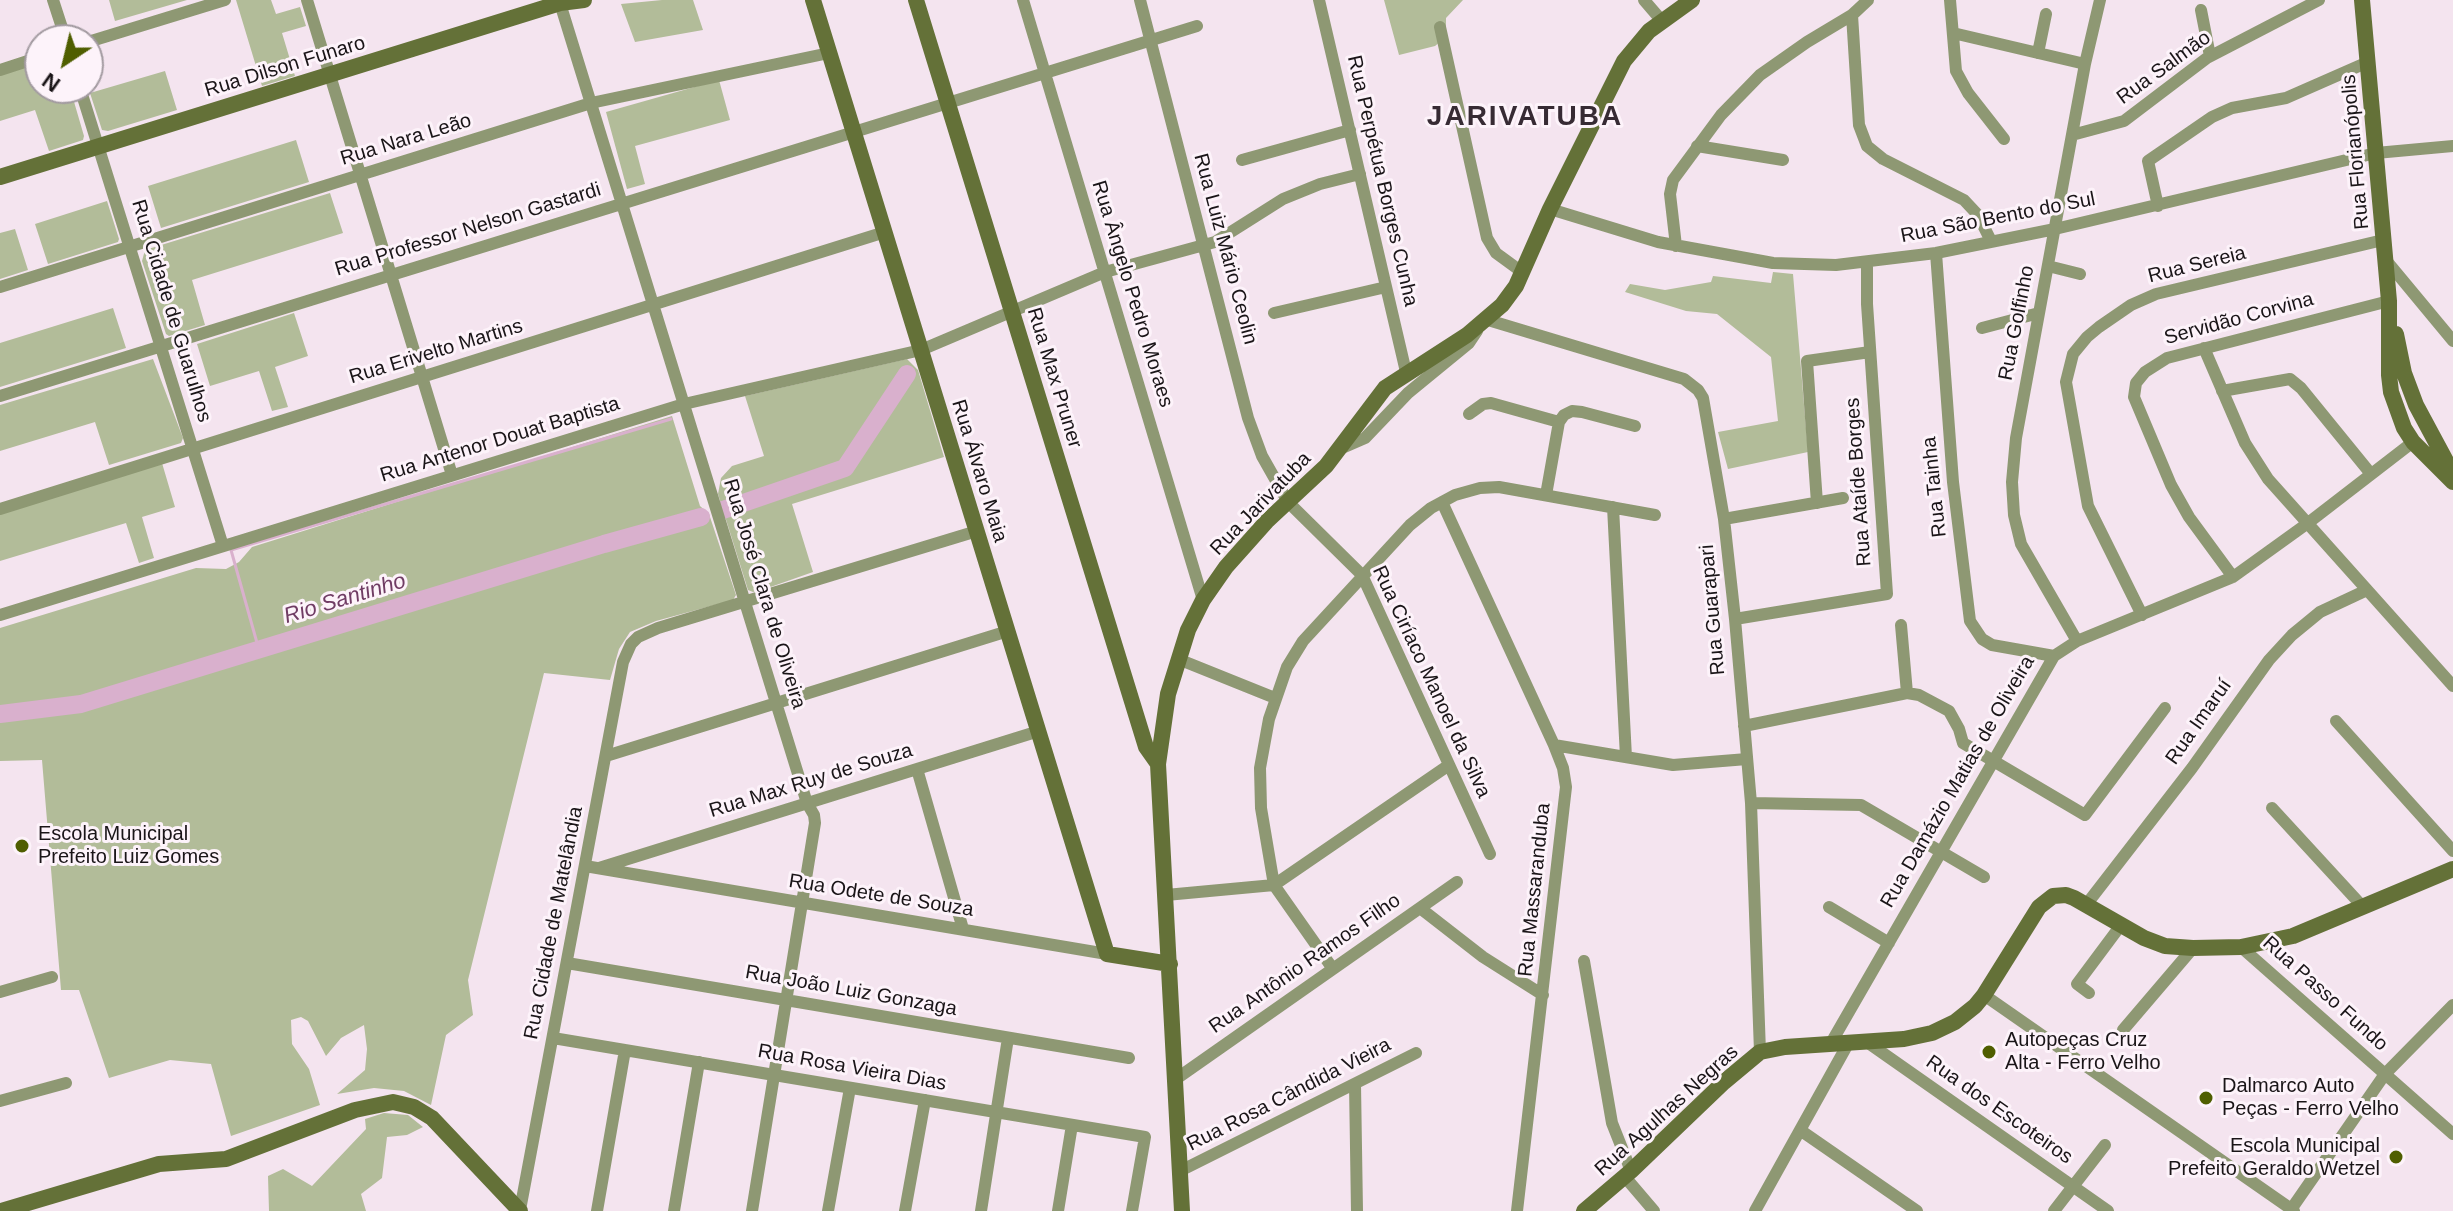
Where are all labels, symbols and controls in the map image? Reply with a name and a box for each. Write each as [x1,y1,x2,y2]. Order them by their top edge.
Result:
north arrow [24,24,104,104]
street label: Rua Salmão [2112,26,2216,110]
street label: Rua Dilson Funaro [202,31,368,103]
street label: Rua Perpétua Borges Cunha [1341,53,1423,309]
text: N [37,68,65,97]
street label: Rua Florianópolis [2337,73,2375,231]
district label: JARIVATUBA [1427,100,1623,134]
street label: Rua Nara Leão [338,109,474,171]
street label: Rua Luiz Mário Ceolin [1188,151,1262,347]
street label: Rua Professor Nelson Gastardi [332,178,604,282]
street label: Rua Ângelo Pedro Moraes [1086,178,1178,410]
street label: Rua São Bento do Sul [1899,187,2097,249]
street label: Rua Cidade de Guarulhos [126,197,216,425]
street label: Rua Sereia [2146,241,2248,289]
street label: Rua Golfinho [1994,263,2040,383]
street label: Servidão Corvina [2162,288,2316,350]
street label: Rua Max Pruner [1021,305,1087,451]
street label: Rua Erivelto Martins [346,314,526,390]
street label: Rua Antenor Douat Baptista [377,392,623,488]
street label: Rua Álvaro Maia [946,397,1012,545]
street label: Rua Ataíde Borges [1841,397,1877,567]
street label: Rua Tainha [1918,435,1952,539]
street label: Rua Jarivatuba [1206,447,1316,561]
street label: Rua José Clara de Oliveira [718,476,810,712]
street label: Rua Guarapari [1695,544,1731,676]
street label: Rua Ciríaco Manoel da Silva [1367,562,1495,802]
water label: Rio Santinho [281,568,409,630]
street label: Rua Damázio Matias de Oliveira [1876,652,2040,912]
street label: Rua Imaruí [2161,675,2237,769]
street label: Rua Max Ruy de Souza [706,739,916,823]
street label: Rua Massaranduba [1514,802,1556,978]
street label: Rua Cidade de Matelândia [520,804,588,1042]
place label: Escola Municipal Prefeito Luiz Gomes [38,822,219,869]
marker: Escola Municipal Prefeito Luiz Gomes [13,837,31,855]
street label: Rua Odete de Souza [787,870,975,922]
street label: Rua Antônio Ramos Filho [1205,889,1405,1039]
street label: Rua Passo Fundo [2257,932,2393,1056]
street label: Rua João Luiz Gonzaga [743,961,959,1021]
place label: Autopeças Cruz Alta - Ferro Velho [2005,1028,2161,1075]
street label: Rua Rosa Cândida Vieira [1183,1033,1395,1157]
street label: Rua Rosa Vieira Dias [756,1040,948,1096]
street label: Rua Agulhas Negras [1590,1040,1744,1182]
marker: Autopeças Cruz Alta - Ferro Velho [1980,1043,1998,1061]
street label: Rua dos Escoteiros [1921,1050,2077,1170]
place label: Dalmarco Auto Peças - Ferro Velho [2222,1074,2399,1121]
marker: Dalmarco Auto Peças - Ferro Velho [2197,1089,2215,1107]
place label: Escola Municipal Prefeito Geraldo Wetzel [2168,1134,2380,1181]
marker: Escola Municipal Prefeito Geraldo Wetzel [2387,1148,2405,1166]

